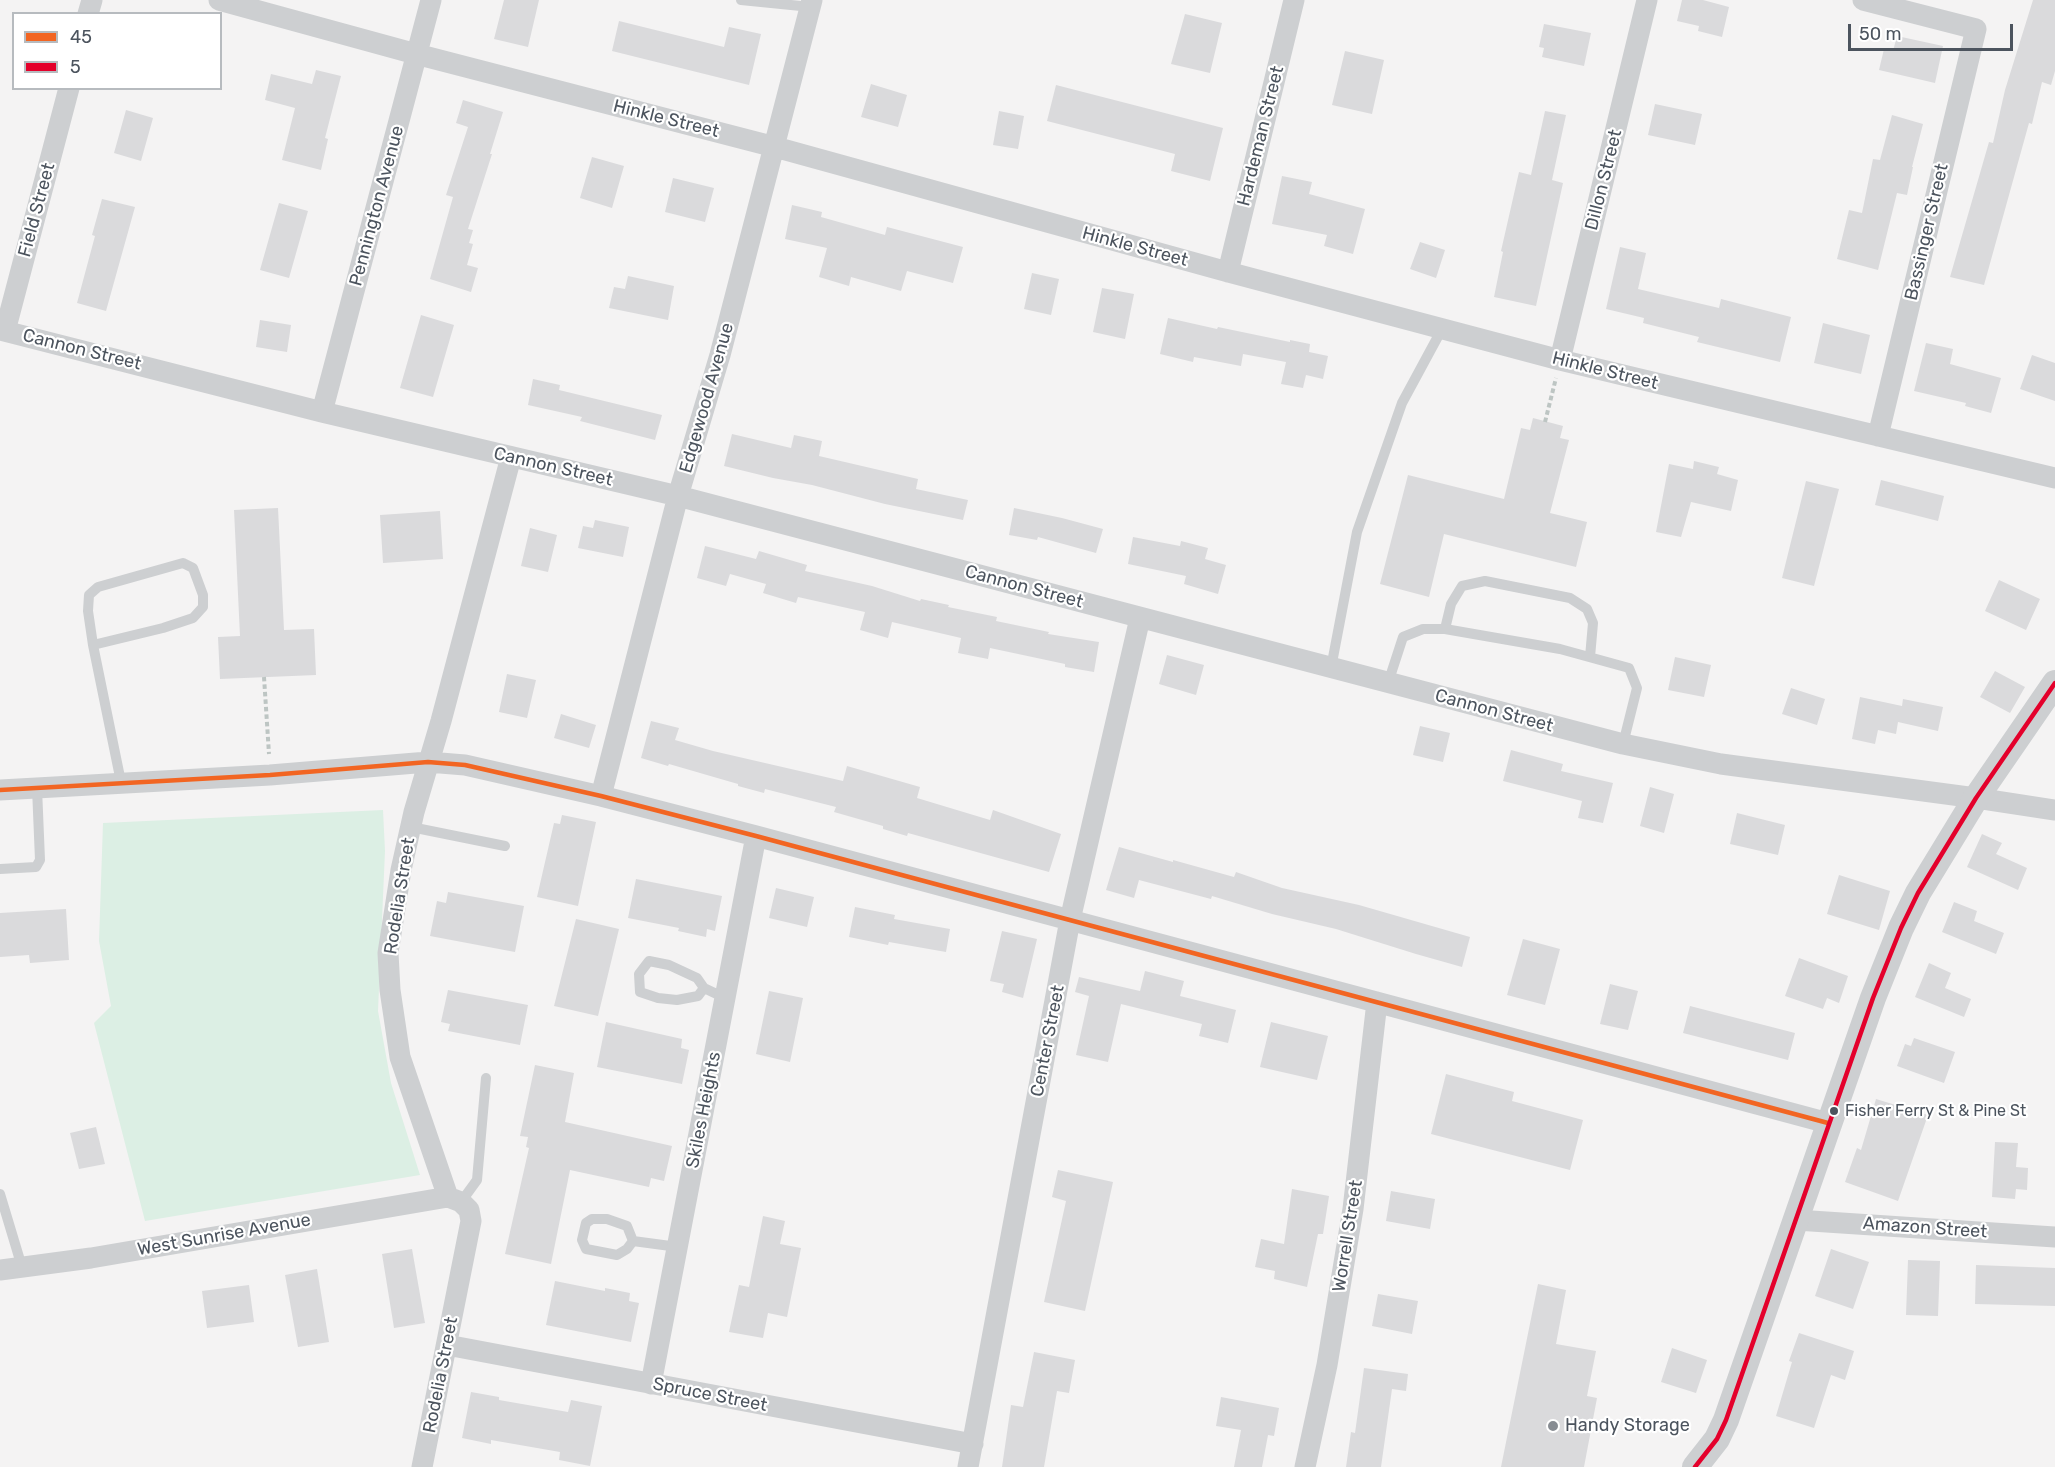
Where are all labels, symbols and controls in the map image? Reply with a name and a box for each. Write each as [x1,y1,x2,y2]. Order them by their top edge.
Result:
legend [12,12,222,90]
scale bar [1851,12,2016,50]
text: 50 m [1859,23,1902,45]
text: 45 [70,26,92,48]
text: 5 [70,56,81,78]
street label: Hardeman Street [1233,64,1289,208]
street label: Hinkle Street [611,95,721,143]
street label: Pennington Avenue [345,123,409,289]
street label: Dillon Street [1581,127,1627,233]
street label: Field Street [14,161,60,259]
street label: Bassinger Street [1901,162,1953,302]
street label: Hinkle Street [1080,223,1190,271]
street label: Edgewood Avenue [675,320,739,476]
street label: Cannon Street [20,325,144,375]
street label: Hinkle Street [1550,347,1660,395]
street label: Cannon Street [491,443,615,491]
street label: Cannon Street [963,561,1085,613]
street label: Cannon Street [1433,685,1555,737]
street label: Rodelia Street [380,836,420,956]
street label: Center Street [1027,983,1069,1099]
street label: Skiles Heights [682,1050,726,1170]
place label: Fisher Ferry St & Pine St [1845,1101,2026,1121]
marker: Fisher Ferry St & Pine St [1828,1105,1840,1117]
street label: Worrell Street [1328,1178,1368,1294]
street label: West Sunrise Avenue [136,1209,312,1261]
street label: Amazon Street [1862,1213,1988,1243]
street label: Rodelia Street [419,1315,463,1435]
street label: Spruce Street [651,1373,769,1417]
place label: Handy Storage [1565,1415,1690,1437]
marker: Handy Storage [1546,1419,1560,1433]

